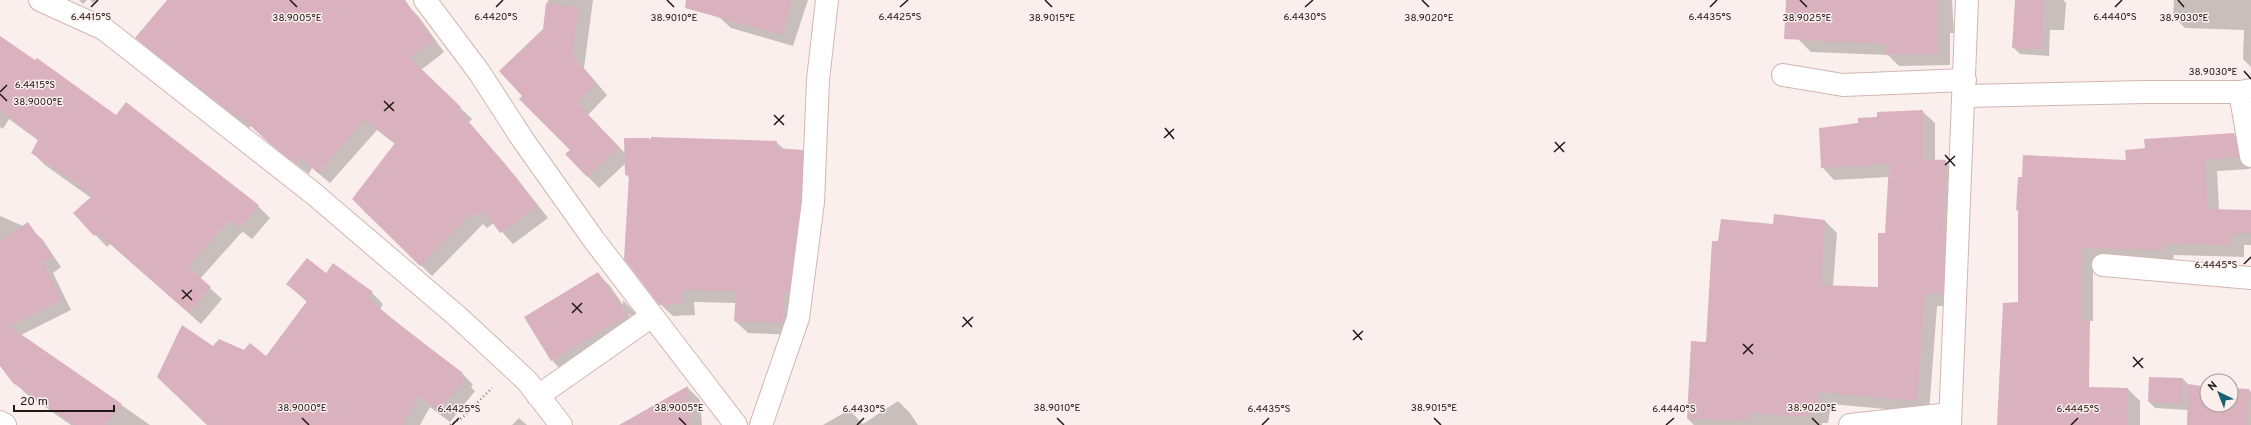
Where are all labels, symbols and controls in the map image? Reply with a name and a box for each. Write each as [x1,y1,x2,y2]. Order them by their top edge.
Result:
text: 6.4415°S [71,11,111,24]
text: 6.4420°S [474,11,518,24]
text: 6.4425°S [878,11,922,24]
text: 6.4430°S [1283,11,1327,24]
text: 6.4435°S [1689,11,1731,24]
text: 6.4440°S [2093,11,2137,24]
text: 38.9005°E [272,12,322,25]
text: 38.9010°E [651,12,697,25]
text: 38.9015°E [1029,12,1075,25]
text: 38.9020°E [1404,12,1454,25]
text: 38.9025°E [1782,12,1832,25]
text: 38.9030°E [2159,12,2209,25]
text: 38.9030°E [2188,66,2238,79]
text: 6.4415°S [15,79,55,92]
text: 38.9000°E [13,96,63,109]
text: 6.4445°S [2194,259,2238,272]
north arrow [2199,373,2239,413]
text: N [2205,379,2221,394]
scale bar [14,387,114,413]
text: 20 m [20,394,48,410]
text: 38.9000°E [277,402,327,415]
text: 38.9005°E [654,402,704,415]
text: 38.9010°E [1034,402,1080,415]
text: 38.9015°E [1411,402,1457,415]
text: 38.9020°E [1787,402,1837,415]
text: 6.4425°S [437,403,481,416]
text: 6.4430°S [842,403,886,416]
text: 6.4435°S [1248,403,1290,416]
text: 6.4440°S [1652,403,1696,416]
text: 6.4445°S [2056,403,2100,416]

